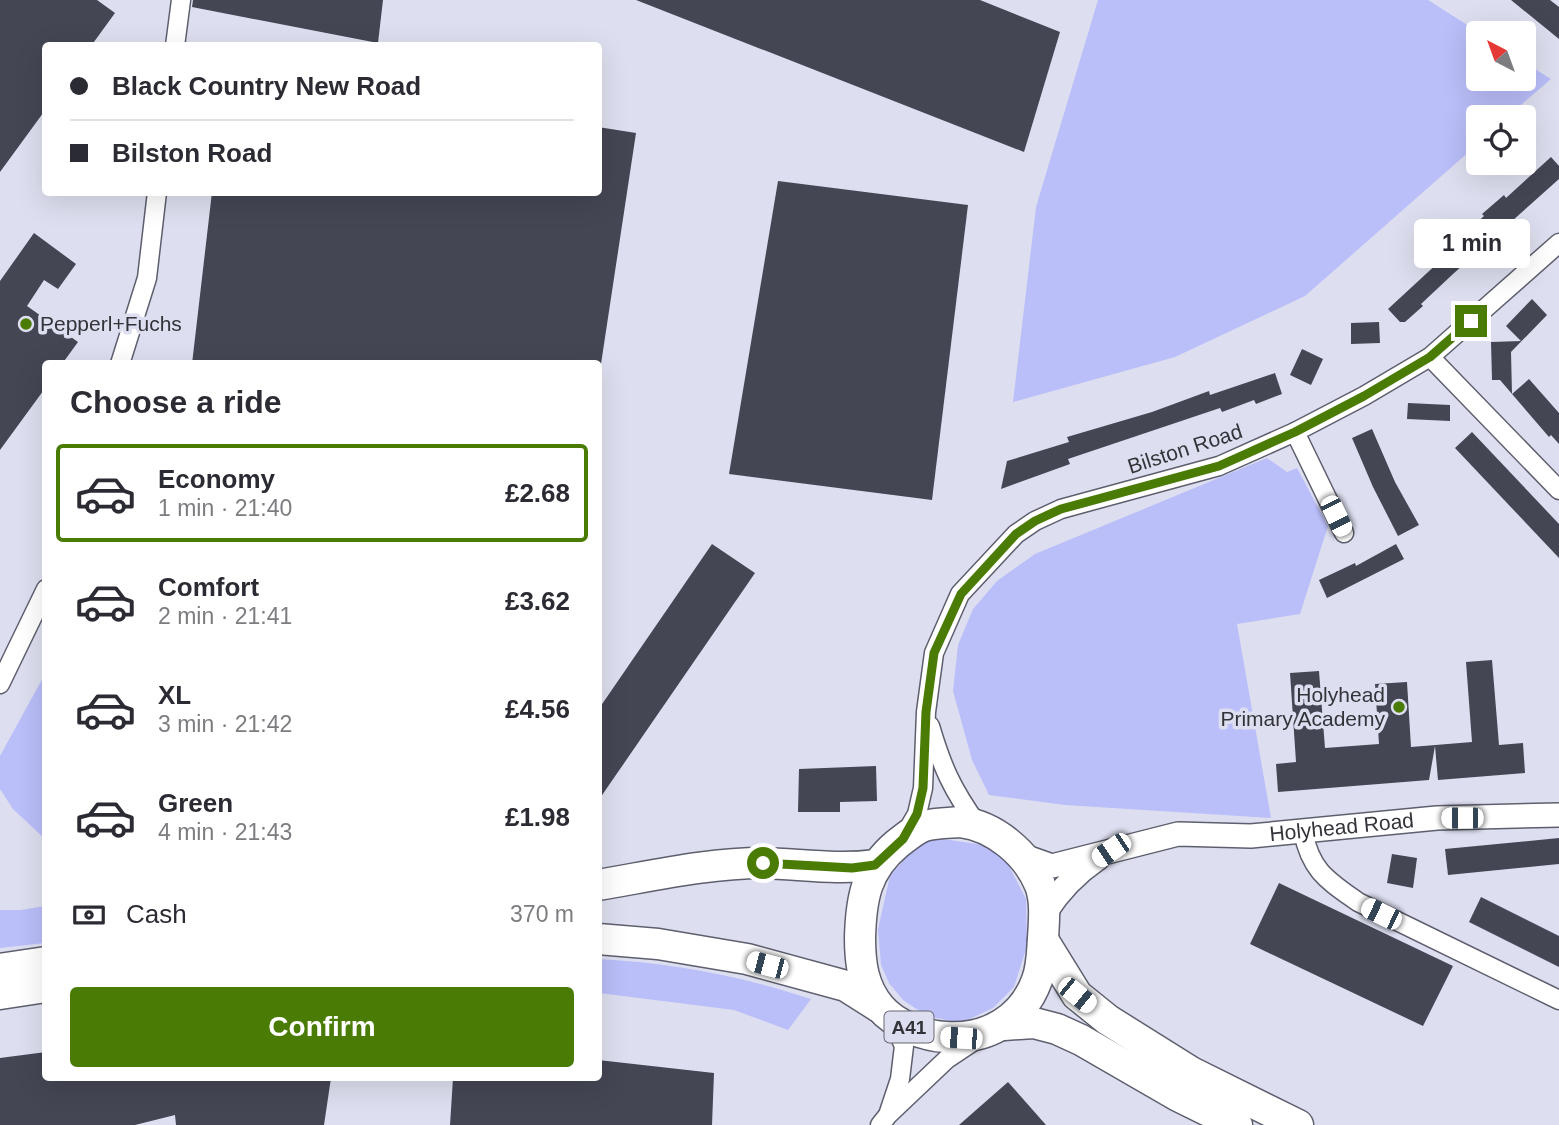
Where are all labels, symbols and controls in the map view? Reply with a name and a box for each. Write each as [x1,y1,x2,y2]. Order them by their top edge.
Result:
north arrow [1466,21,1536,91]
map controls [1466,21,1536,175]
text: Black Country New Road [112,71,421,101]
button: locate [1466,105,1536,175]
text: Bilston Road [112,138,272,168]
callout: 1 min [1413,219,1529,268]
text: 1 min [1442,230,1502,256]
route end [1455,305,1487,337]
place label: Pepperl+Fuchs [40,312,182,335]
marker: Pepperl+Fuchs [18,316,34,332]
text: Choose a ride [70,384,282,420]
street label: Bilston Road [1125,419,1245,478]
icon: car [74,462,137,525]
text: Economy [158,464,275,494]
text: £2.68 [505,478,570,508]
car [1318,493,1355,539]
text: 1 min · 21:40 [158,495,292,521]
icon: car [74,570,137,633]
text: Comfort [158,572,259,602]
text: £3.62 [505,586,570,616]
text: 2 min · 21:41 [158,603,292,629]
icon: car [74,678,137,741]
text: XL [158,680,191,710]
place label: Holyhead Primary Academy [1220,683,1385,730]
text: £4.56 [505,694,570,724]
marker: Holyhead Primary Academy [1391,699,1407,715]
text: 3 min · 21:42 [158,711,292,737]
icon: car [74,786,137,849]
text: Green [158,788,233,818]
text: £1.98 [505,802,570,832]
street label: Holyhead Road [1268,808,1415,845]
car [1442,808,1484,829]
text: 4 min · 21:43 [158,819,292,845]
car [1088,830,1135,870]
route start [747,847,779,879]
car [1358,895,1405,933]
icon: cash [70,896,108,934]
text: Cash [126,899,187,929]
text: 370 m [510,901,574,927]
car [744,949,791,981]
car [1055,974,1100,1016]
button: Confirm [70,987,574,1067]
road number: A41 [884,1012,934,1042]
car [940,1026,983,1050]

